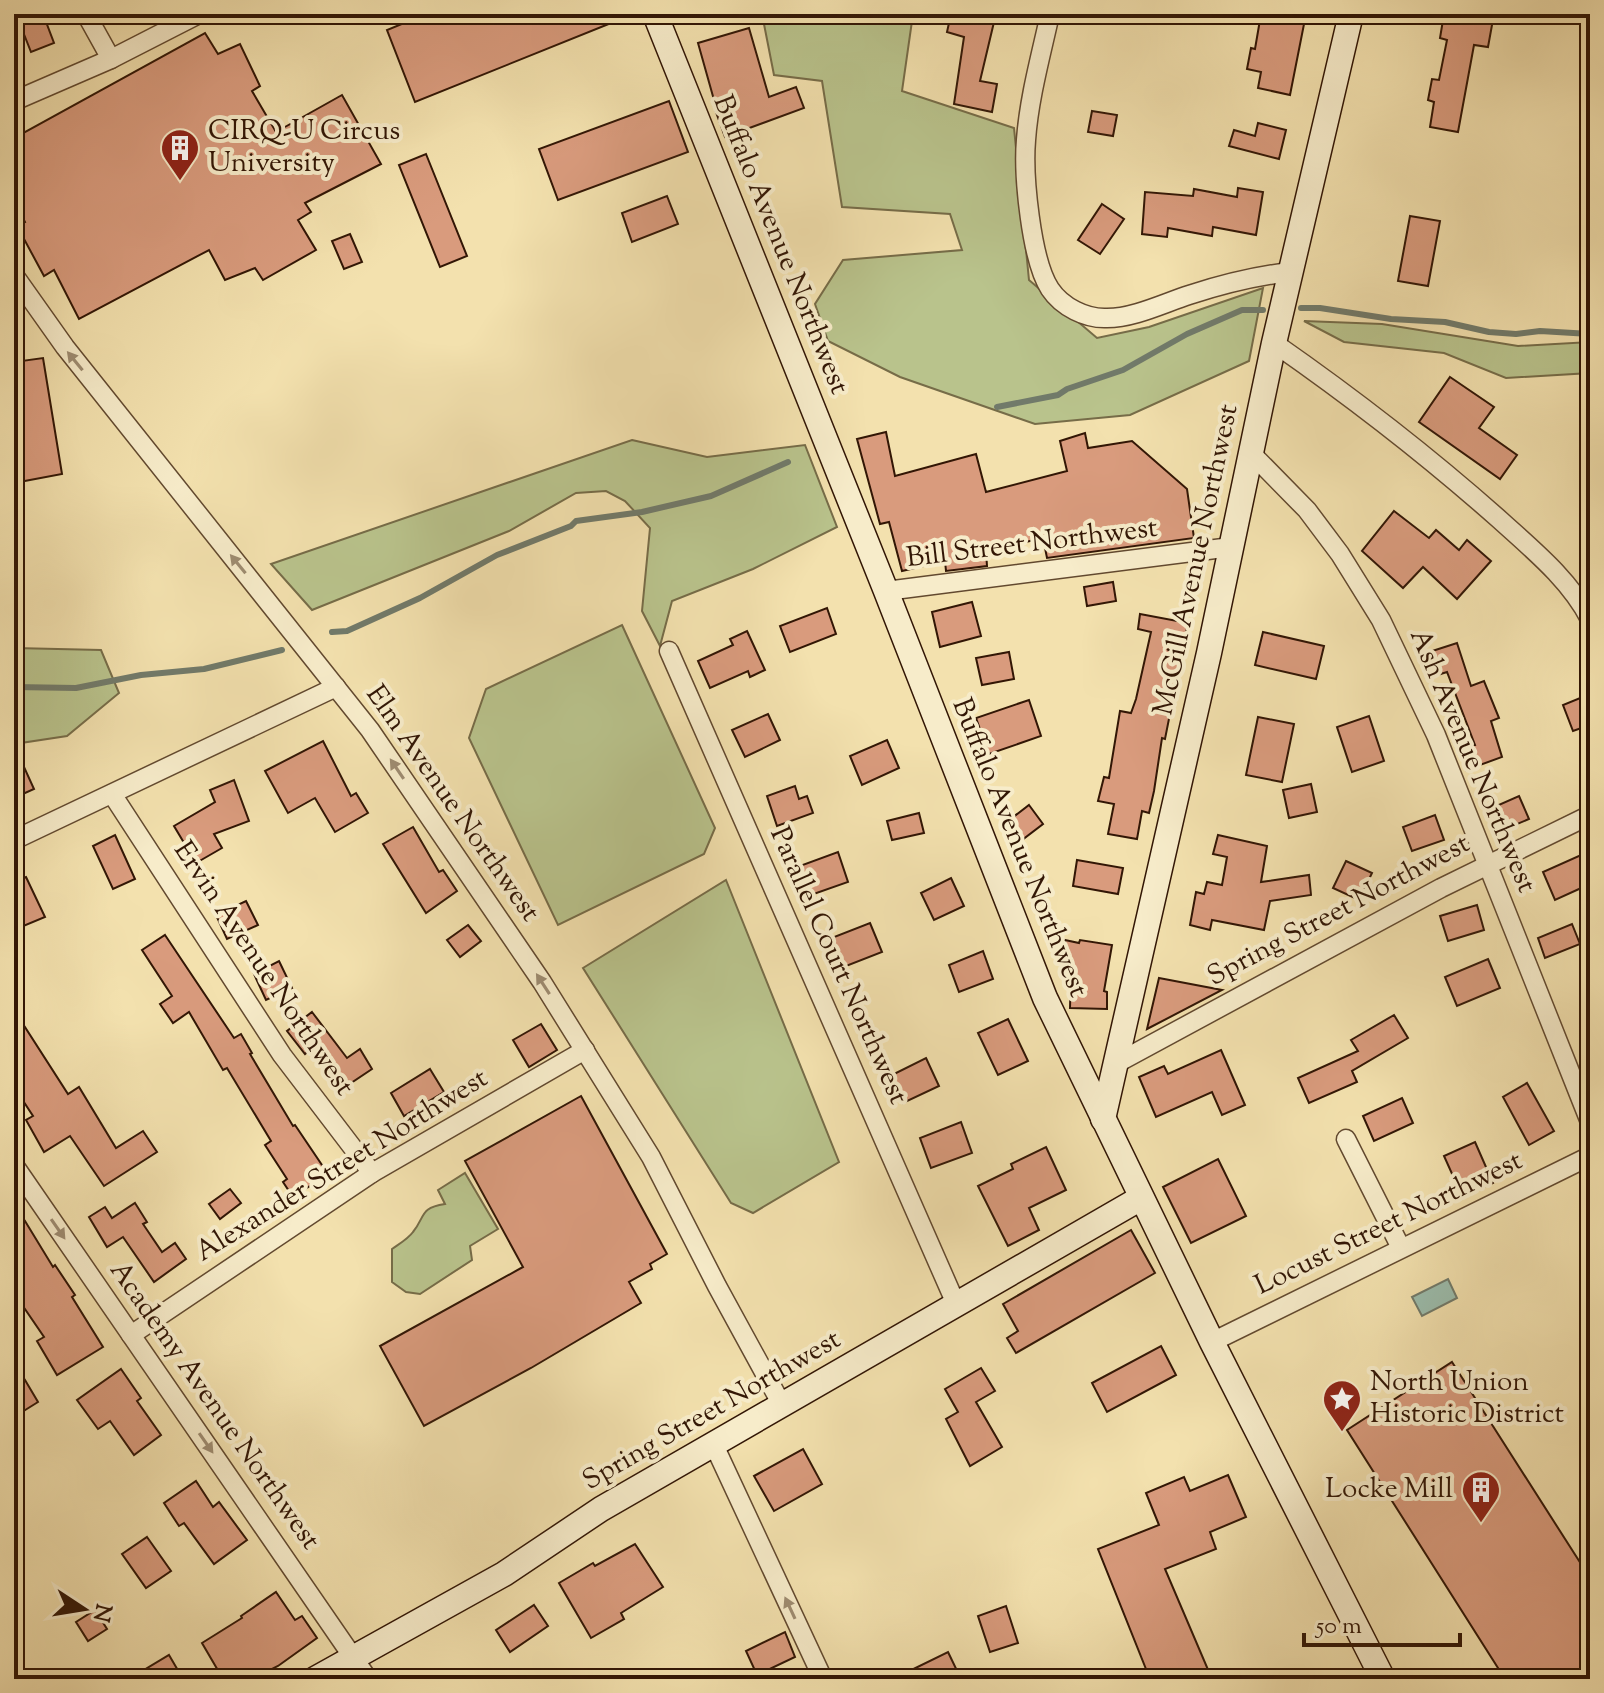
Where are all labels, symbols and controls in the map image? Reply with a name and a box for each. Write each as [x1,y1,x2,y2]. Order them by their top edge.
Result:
street label: Buffalo Avenue Northwest [702,89,858,401]
place label: CIRQ-U Circus University [208,112,400,184]
building icon: CIRQ-U Circus University [159,127,201,182]
one-way arrow [68,351,84,371]
street label: McGill Avenue Northwest [1144,400,1250,719]
street label: Bill Street Northwest [904,509,1160,579]
one-way arrow [230,554,246,574]
street label: Ash Avenue Northwest [1398,623,1546,899]
street label: Elm Avenue Northwest [355,678,549,931]
street label: Buffalo Avenue Northwest [941,692,1097,1004]
one-way arrow [390,759,405,780]
street label: Parallel Court Northwest [759,821,917,1111]
street label: Spring Street Northwest [1201,825,1478,997]
street label: Ervin Avenue Northwest [163,834,363,1105]
one-way arrow [537,973,551,995]
street label: Alexander Street Northwest [188,1059,496,1273]
street label: Locust Street Northwest [1249,1142,1530,1306]
one-way arrow [50,1219,65,1240]
street label: Academy Avenue Northwest [99,1254,329,1559]
street label: Spring Street Northwest [576,1320,849,1501]
place label: North Union Historic District [1370,1363,1564,1435]
place icon: North Union Historic District [1321,1378,1363,1433]
one-way arrow [198,1433,213,1454]
building icon: Locke Mill [1460,1469,1502,1524]
place label: Locke Mill [1325,1470,1453,1510]
north arrow [44,1569,124,1649]
one-way arrow [783,1597,797,1620]
scale bar [1304,1597,1460,1647]
text: N [83,1601,118,1625]
text: 50 m [1314,1610,1362,1644]

